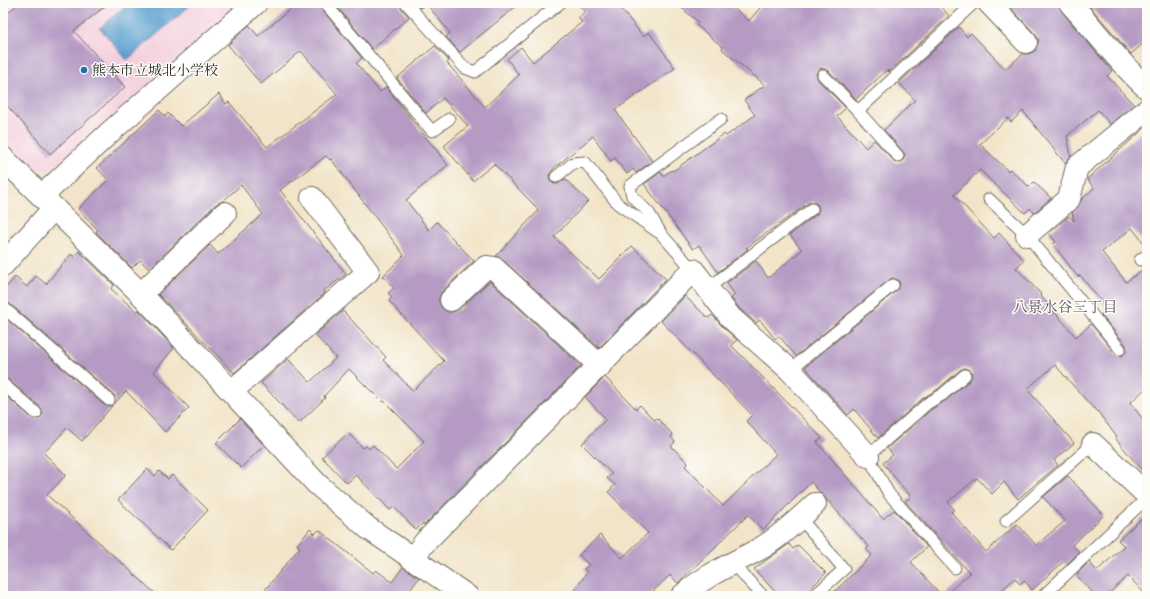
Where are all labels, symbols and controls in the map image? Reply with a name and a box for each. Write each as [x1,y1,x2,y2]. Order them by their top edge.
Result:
place label: 熊本市立城北小学校 [92,62,218,79]
marker: 熊本市立城北小学校 [79,65,89,75]
district label: 八景水谷三丁目 [1012,298,1118,316]

